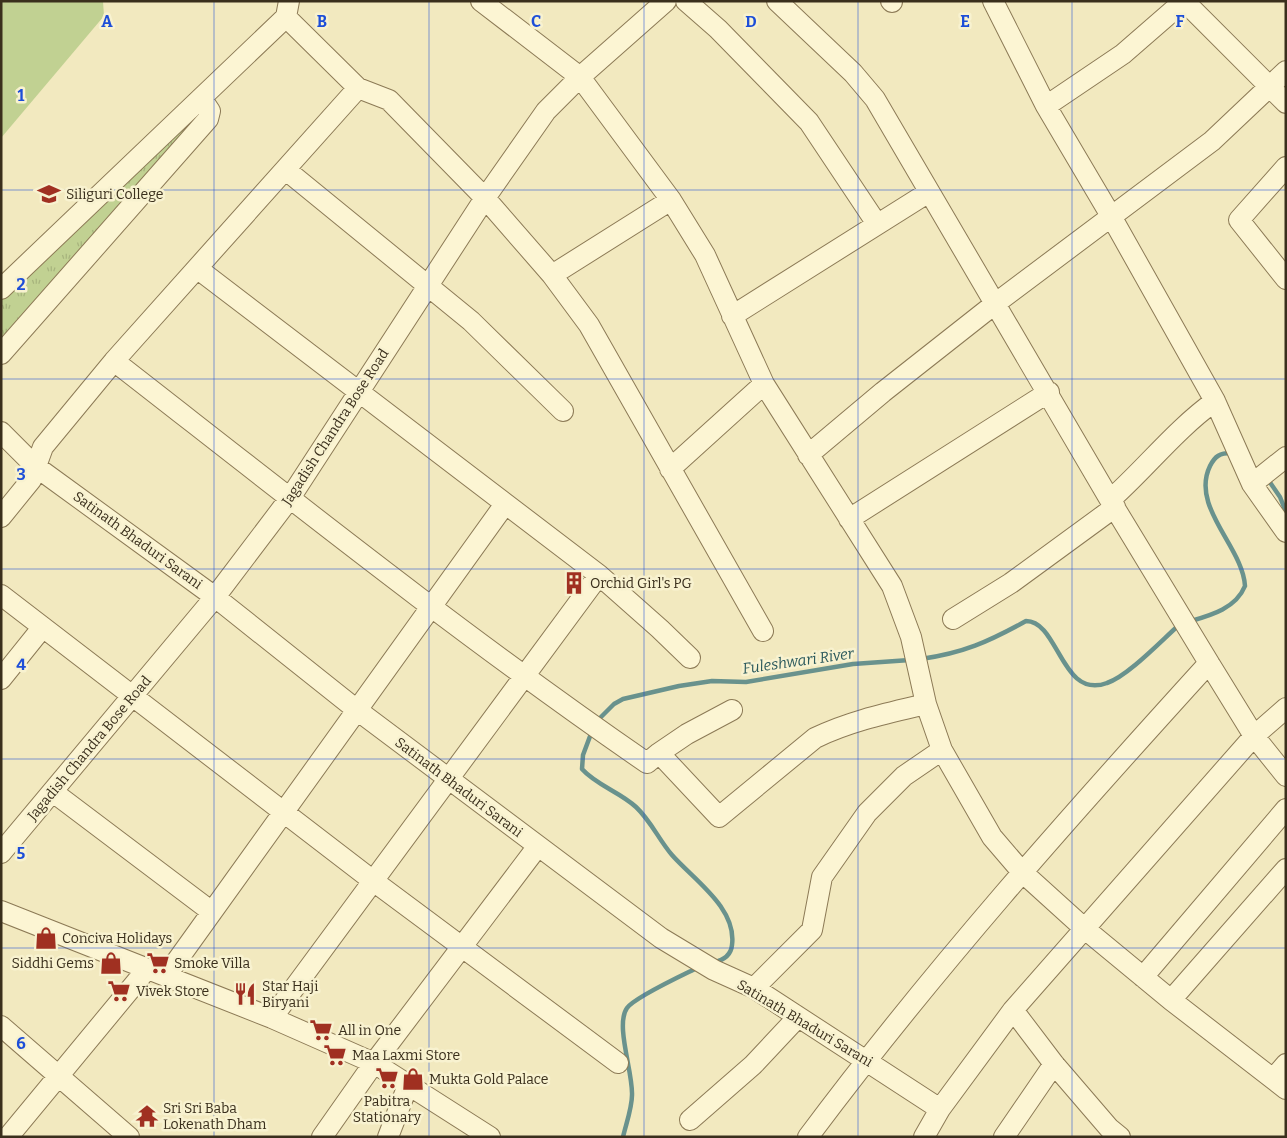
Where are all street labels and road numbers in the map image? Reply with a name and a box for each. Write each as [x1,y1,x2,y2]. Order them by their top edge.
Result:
street label: Jagadish Chandra Bose Road [278,346,392,510]
street label: Satinath Bhaduri Sarani [70,488,206,593]
street label: Jagadish Chandra Bose Road [23,673,155,825]
street label: Satinath Bhaduri Sarani [392,734,526,841]
street label: Satinath Bhaduri Sarani [734,976,876,1071]

